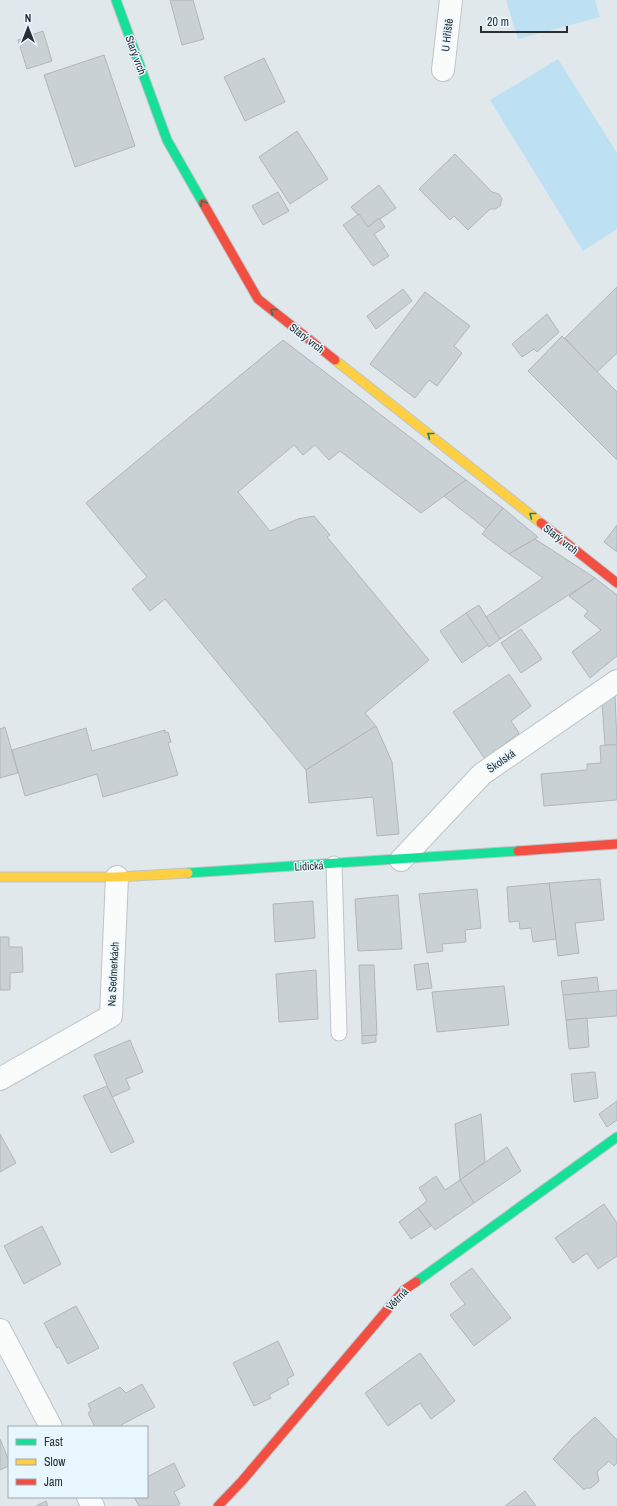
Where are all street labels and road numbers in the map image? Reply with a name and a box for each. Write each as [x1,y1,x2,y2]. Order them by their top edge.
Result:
street label: U Hřiště [438,18,456,52]
street label: Starý vrch [122,34,150,76]
street label: Starý vrch [287,320,327,356]
street label: Starý vrch [541,521,581,557]
street label: Školská [484,746,518,776]
street label: Lidická [294,858,324,874]
street label: Na Sedmerkách [104,941,122,1007]
street label: Větrná [383,1285,411,1313]

